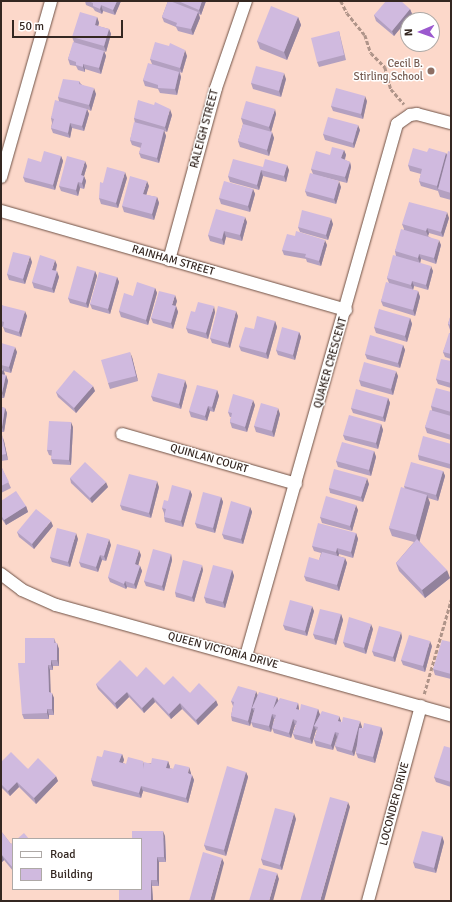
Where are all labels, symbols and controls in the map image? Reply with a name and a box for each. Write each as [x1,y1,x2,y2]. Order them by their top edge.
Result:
scale bar [14,12,125,38]
north arrow [400,12,440,52]
text: 50 m [19,19,44,34]
text: N [402,28,415,36]
place label: Cecil B. Stirling School [354,58,423,84]
marker: Cecil B. Stirling School [426,66,436,76]
street label: RALEIGH STREET [188,88,222,170]
street label: RAINHAM STREET [130,243,216,279]
street label: QUAKER CRESCENT [312,316,350,410]
street label: QUINLAN COURT [168,442,250,476]
street label: QUEEN VICTORIA DRIVE [166,630,280,672]
street label: LOCONDER DRIVE [378,761,412,847]
legend [12,838,142,890]
text: Road [50,847,76,862]
text: Building [50,867,93,882]

